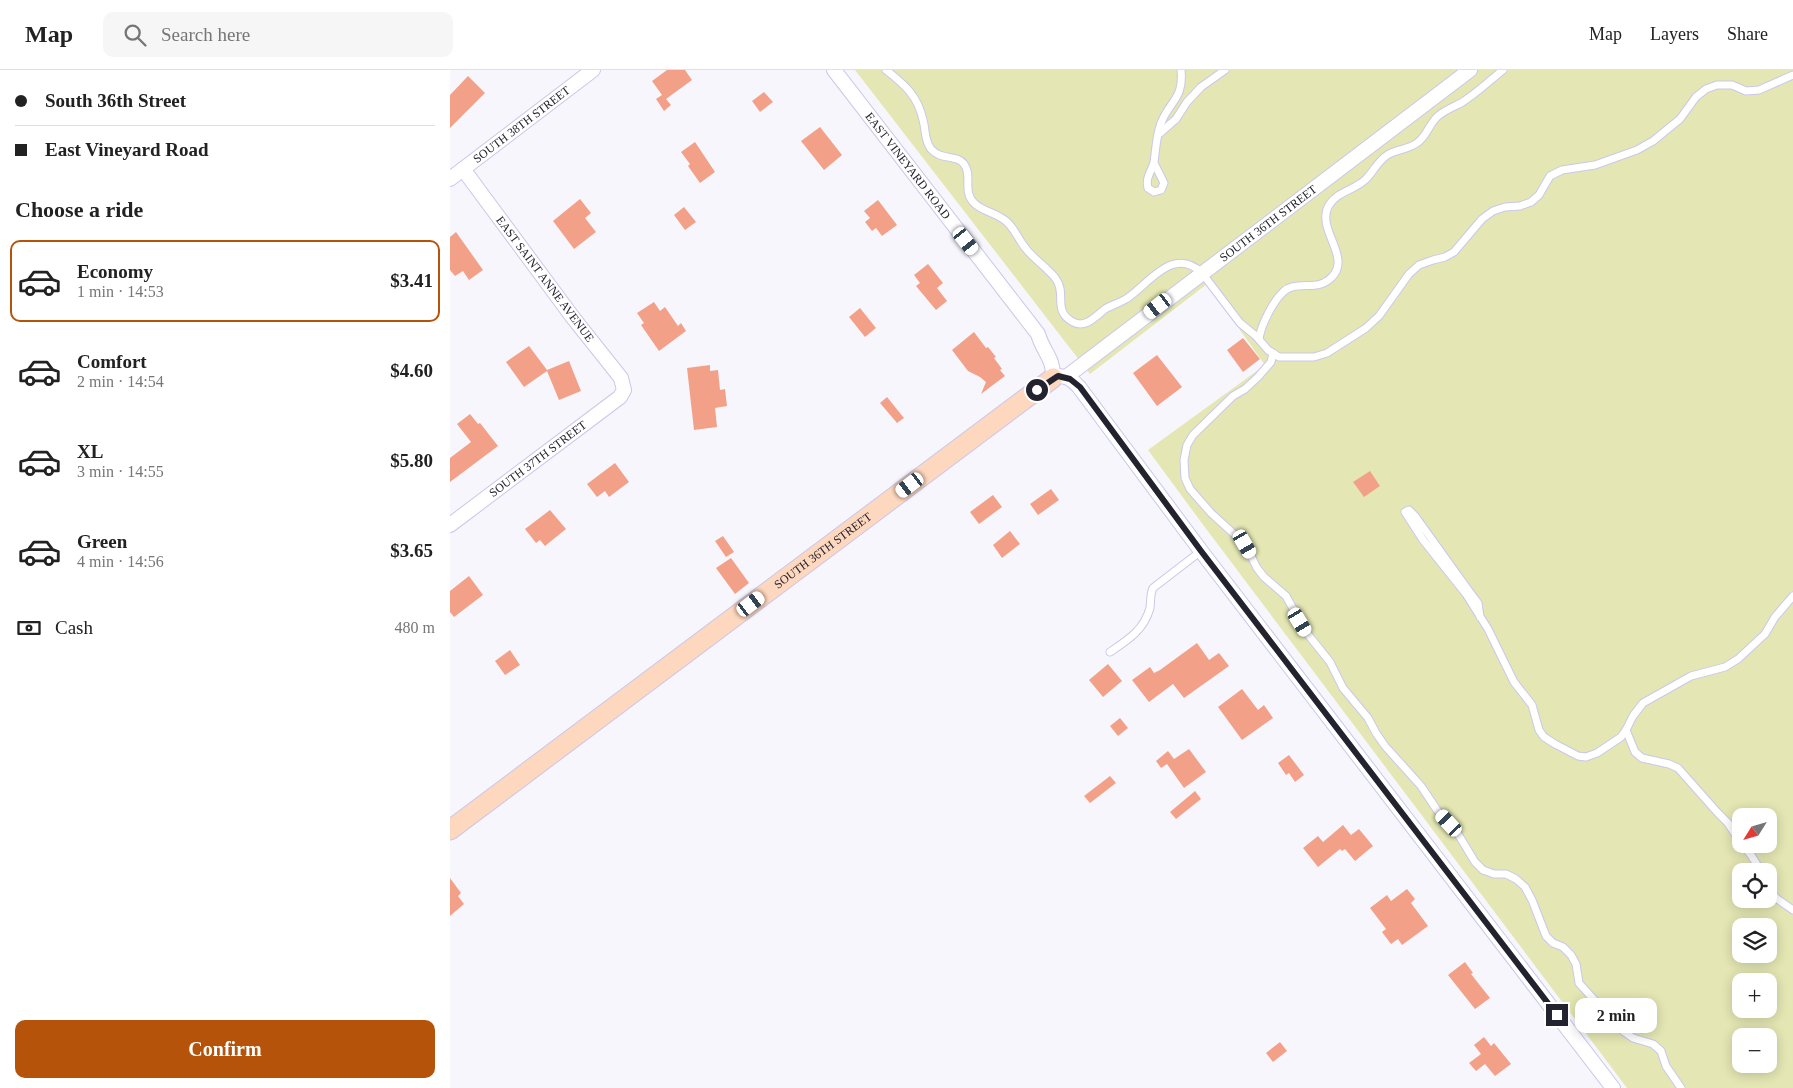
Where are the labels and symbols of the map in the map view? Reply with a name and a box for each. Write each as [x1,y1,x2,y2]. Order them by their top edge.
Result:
street label: SOUTH 38TH STREET [470,83,573,166]
street label: EAST VINEYARD ROAD [862,110,954,222]
street label: SOUTH 36TH STREET [1217,182,1320,265]
street label: EAST SAINT ANNE AVENUE [493,213,597,345]
car [950,225,981,257]
car [1141,291,1174,321]
route start [1026,379,1048,401]
street label: SOUTH 37TH STREET [486,417,590,500]
car [893,470,926,500]
street label: SOUTH 36TH STREET [771,509,875,592]
car [1231,527,1258,561]
car [734,589,767,619]
car [1285,605,1314,639]
car [1433,807,1464,839]
north arrow [1732,808,1778,852]
callout: 2 min [1574,998,1657,1032]
route end [1546,1004,1568,1026]

